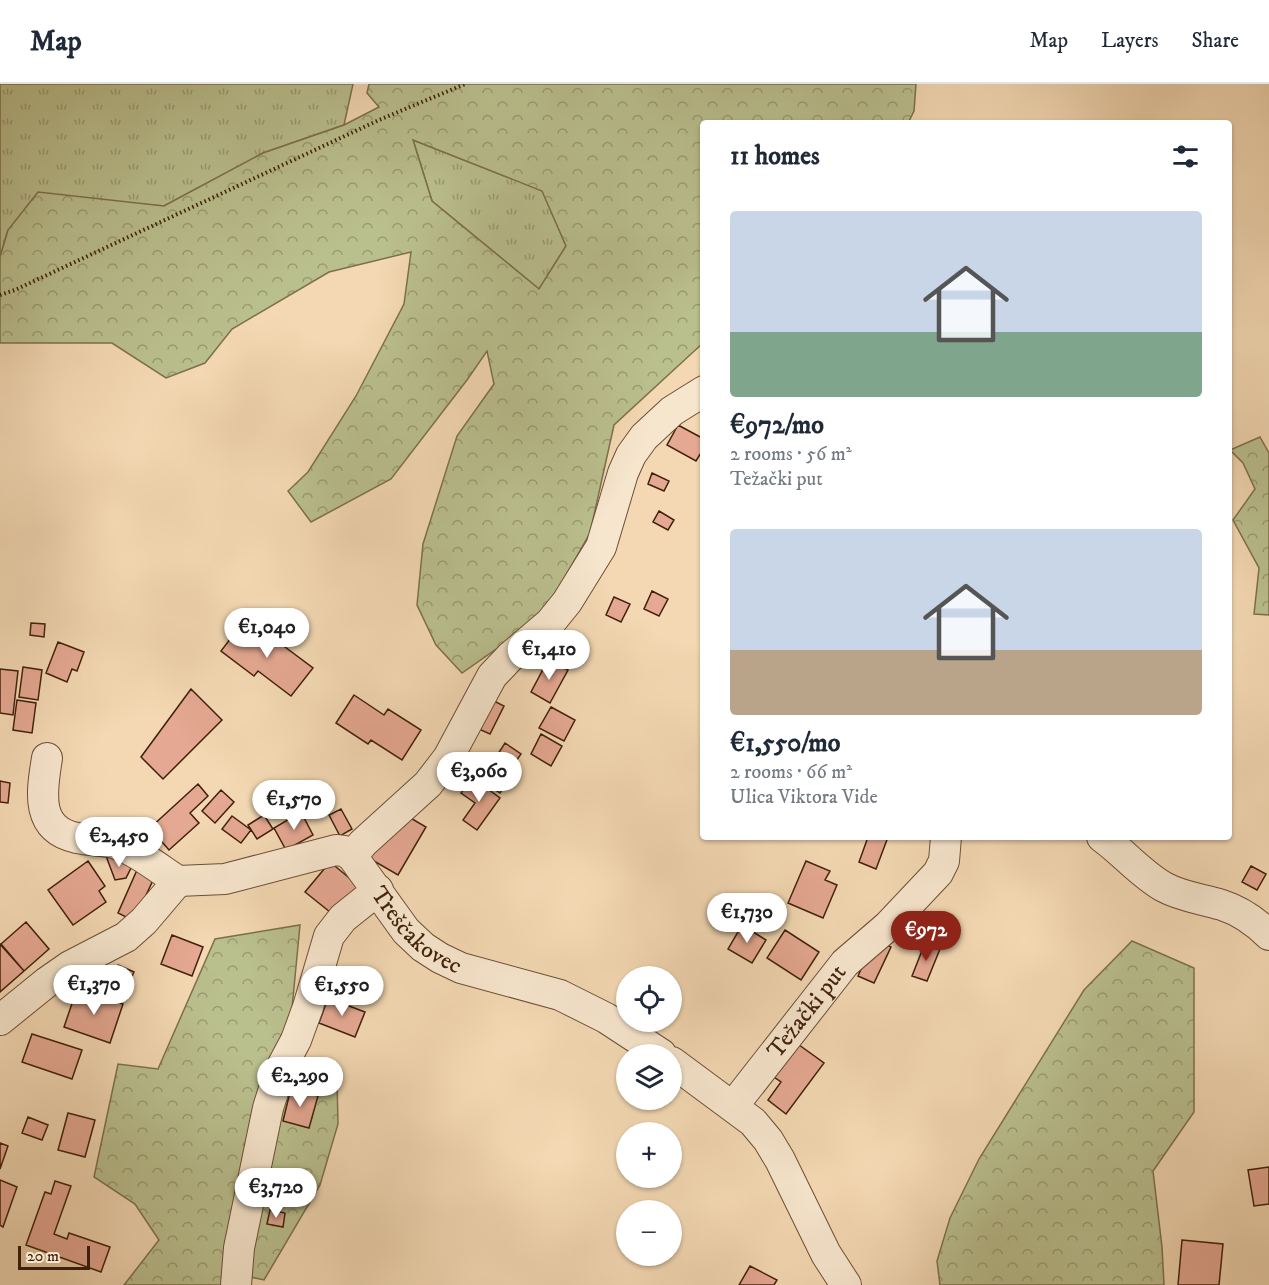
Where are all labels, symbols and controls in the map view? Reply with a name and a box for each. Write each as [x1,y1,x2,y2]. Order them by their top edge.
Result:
text: Map [30,24,82,59]
text: Map [1029,28,1068,54]
text: Layers [1101,28,1159,54]
text: Share [1192,28,1239,54]
text: 11 homes [730,140,820,173]
icon: filters [1169,140,1202,173]
icon: home [912,250,1020,358]
text: €972/mo [730,409,824,442]
text: 2 rooms · 56 m² [730,442,852,467]
text: Težački put [730,467,823,492]
icon: home [912,568,1020,676]
pin: €1,040 [218,608,316,659]
text: €1,040 [238,615,296,640]
pin: €1,410 [500,630,598,681]
text: €1,410 [522,637,576,662]
text: €1,550/mo [730,727,840,760]
pin: €3,060 [430,752,528,803]
text: €3,060 [451,759,507,784]
text: 2 rooms · 66 m² [730,760,852,785]
pin: €1,570 [245,780,343,831]
text: Ulica Viktora Vide [730,785,878,810]
text: €1,570 [266,787,322,812]
pin: €2,450 [70,817,168,868]
text: €2,450 [89,824,149,849]
street label: Treščakovec [364,881,467,981]
pin: €1,730 [698,893,796,944]
text: €1,730 [721,900,773,925]
pin: €972 [890,911,962,962]
text: €972 [905,918,947,943]
street label: Težački put [761,958,853,1065]
pin: €1,370 [45,965,143,1016]
pin: €1,550 [293,966,391,1017]
map controls [616,966,682,1266]
button: locate [616,966,682,1032]
text: €1,370 [67,972,121,997]
text: €1,550 [315,973,369,998]
button: layers [616,1044,682,1110]
pin: €2,290 [251,1057,349,1108]
text: €2,290 [271,1064,329,1089]
button: + [616,1122,682,1188]
pin: €3,720 [227,1168,325,1219]
text: €3,720 [249,1175,303,1200]
button: − [616,1200,682,1266]
scale bar [18,1243,90,1270]
text: 20 m [27,1246,59,1266]

